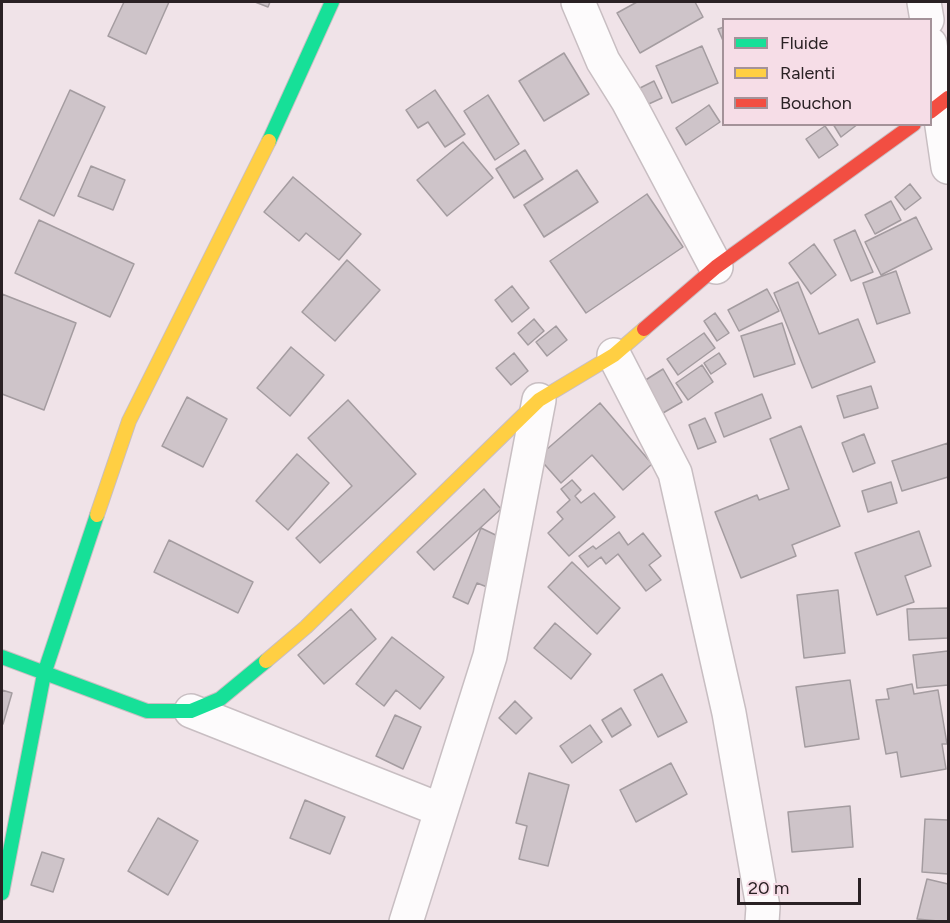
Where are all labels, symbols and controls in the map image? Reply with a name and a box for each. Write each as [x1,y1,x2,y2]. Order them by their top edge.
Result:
legend [722,18,932,126]
text: Fluide [780,32,828,54]
text: Ralenti [780,62,835,84]
text: Bouchon [780,92,852,114]
scale bar [740,866,864,904]
text: 20 m [748,877,789,899]

